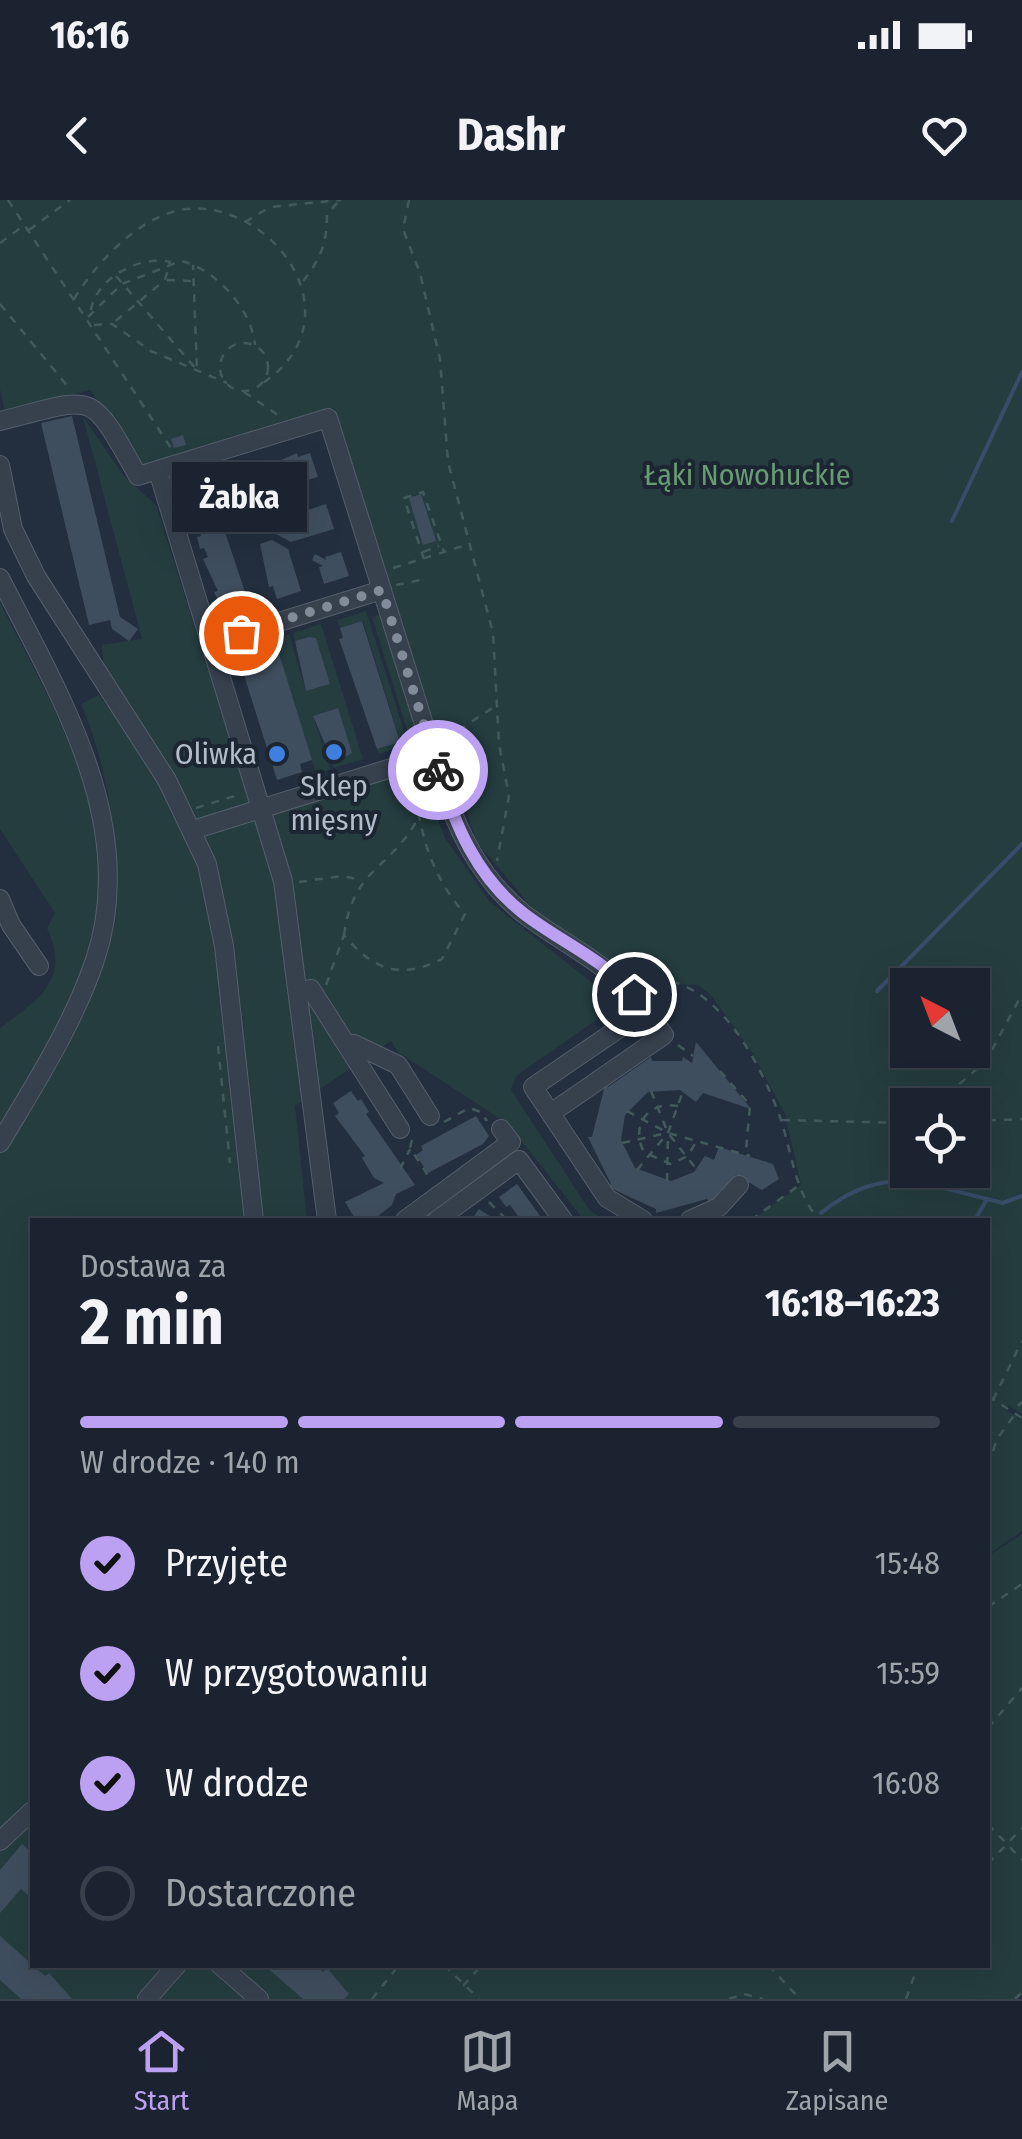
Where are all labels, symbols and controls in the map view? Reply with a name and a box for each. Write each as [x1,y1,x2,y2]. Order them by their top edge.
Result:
text: 16:16 [50,12,129,58]
icon: back [50,108,105,163]
text: Dashr [457,108,565,162]
icon: heart [917,108,972,163]
park label: Łąki Nowohuckie [643,457,851,493]
callout: Żabka [174,463,308,533]
text: Żabka [199,478,280,516]
pin [199,591,284,676]
icon: bag [214,606,269,661]
courier [388,720,488,820]
place label: Oliwka [175,736,257,772]
marker: Sklep mięsny [323,741,345,763]
marker: Oliwka [266,743,288,765]
icon: bike [411,743,466,798]
place label: Sklep mięsny [290,768,378,838]
pin [592,952,677,1037]
icon: home [607,967,662,1022]
north arrow [890,968,990,1068]
map controls [890,968,990,1188]
button: locate [890,1088,990,1188]
text: Dostawa za [80,1247,227,1285]
text: 16:18–16:23 [765,1280,940,1326]
text: 2 min [80,1283,224,1361]
text: W drodze · 140 m [80,1443,300,1481]
icon: check [80,1536,135,1591]
text: Przyjęte [165,1540,288,1586]
text: 15:48 [875,1544,940,1582]
icon: check [80,1646,135,1701]
text: W przygotowaniu [165,1650,429,1696]
text: 15:59 [876,1654,940,1692]
icon: check [80,1756,135,1811]
text: W drodze [165,1760,309,1806]
text: 16:08 [872,1764,940,1802]
text: Dostarczone [165,1870,356,1916]
tab: Start [134,2024,189,2117]
tab: Mapa [456,2024,518,2117]
tab: Zapisane [786,2024,888,2117]

